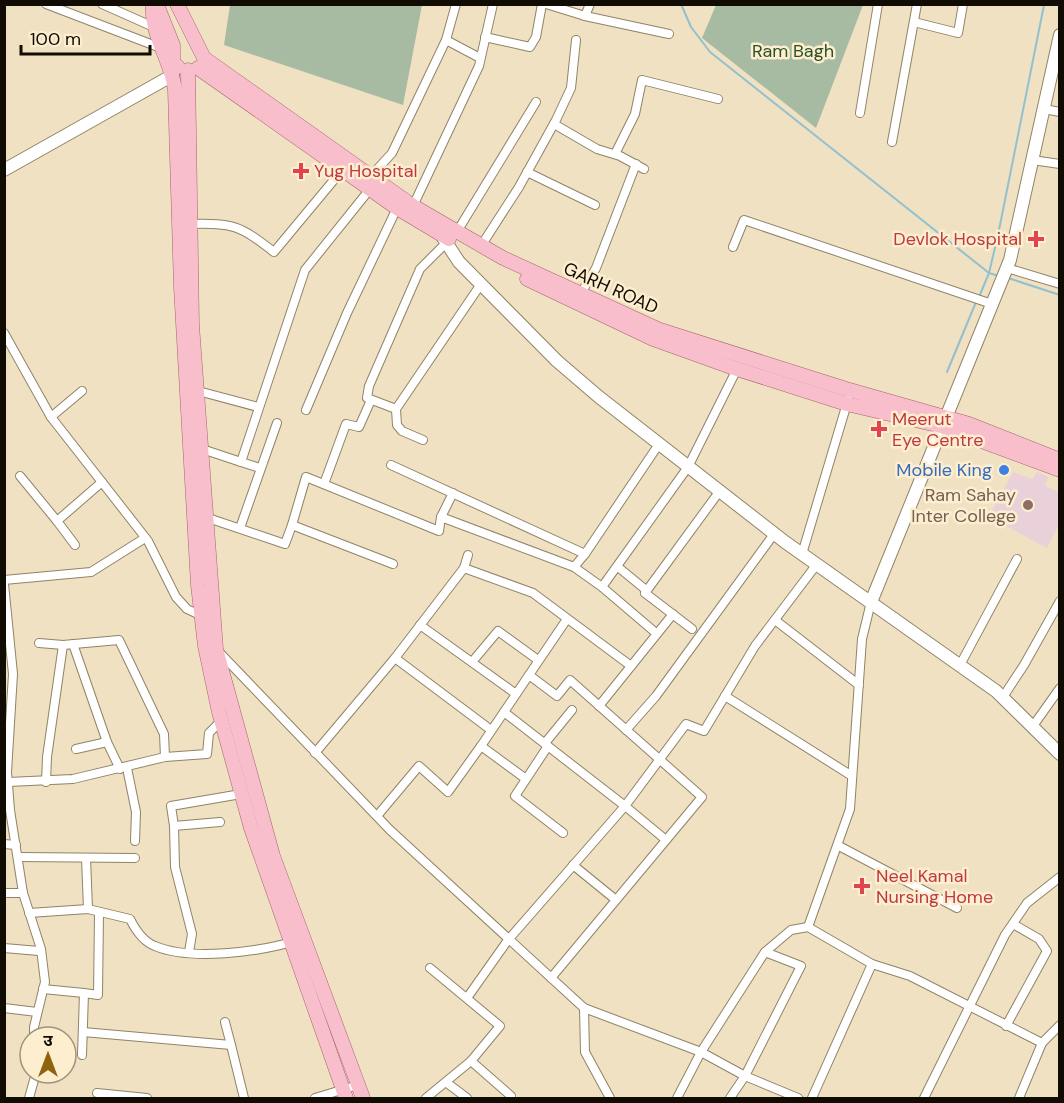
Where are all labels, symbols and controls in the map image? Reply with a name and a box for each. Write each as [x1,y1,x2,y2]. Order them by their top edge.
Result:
scale bar [21,18,150,56]
text: 100 m [30,27,81,51]
park label: Ram Bagh [752,39,834,63]
place label: Yug Hospital [314,159,418,183]
marker: Yug Hospital [292,162,310,180]
place label: Devlok Hospital [893,227,1022,251]
marker: Devlok Hospital [1027,230,1045,248]
street label: GARH ROAD [560,256,662,320]
place label: Meerut Eye Centre [892,407,983,452]
marker: Meerut Eye Centre [870,420,888,438]
place label: Mobile King [896,458,992,482]
marker: Mobile King [997,463,1011,477]
place label: Ram Sahay Inter College [911,483,1016,528]
marker: Ram Sahay Inter College [1021,498,1035,512]
place label: Neel Kamal Nursing Home [876,864,993,909]
marker: Neel Kamal Nursing Home [853,877,871,895]
north arrow [18,1025,78,1085]
text: उ [43,1030,53,1051]

